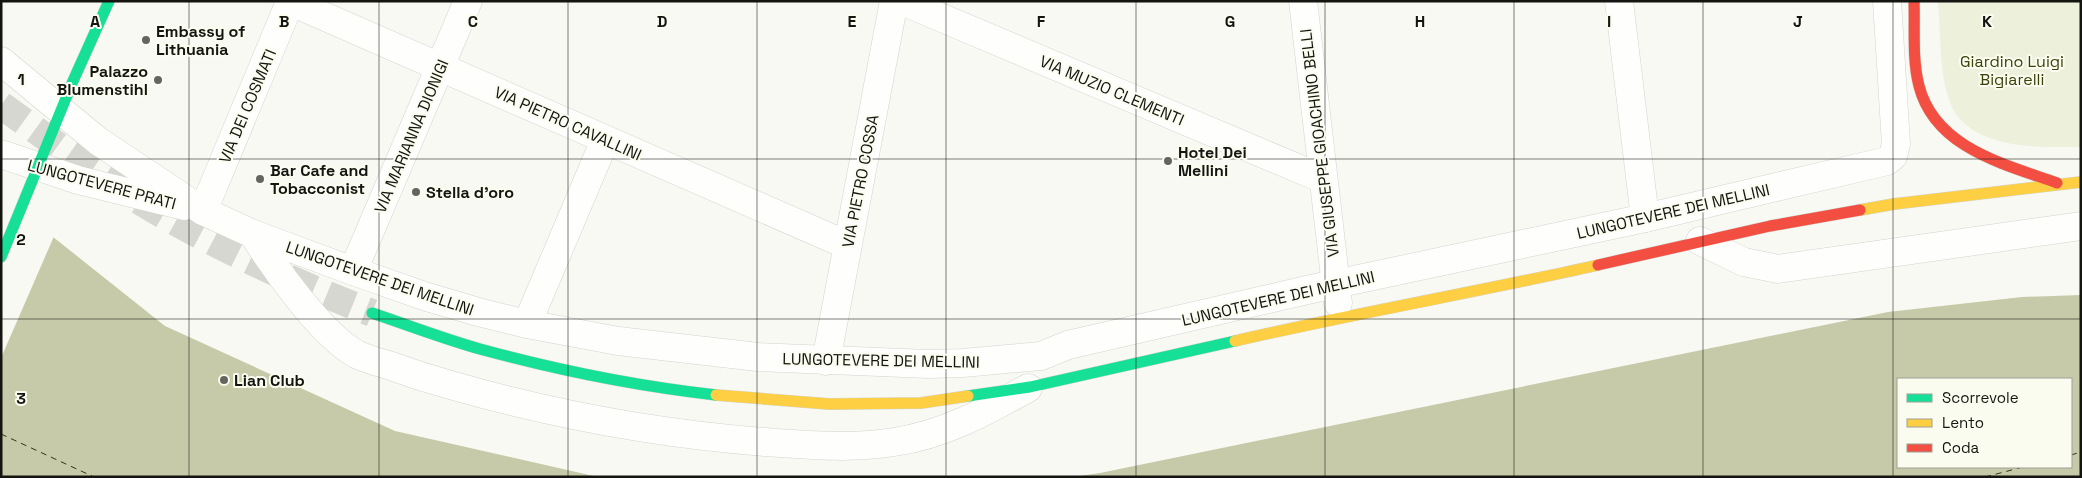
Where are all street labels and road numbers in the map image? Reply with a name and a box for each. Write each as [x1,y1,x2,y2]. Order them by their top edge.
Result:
street label: VIA GIUSEPPE GIOACHINO BELLI [1295,27,1344,258]
street label: VIA DEI COSMATI [214,46,281,167]
street label: VIA MUZIO CLEMENTI [1036,51,1187,130]
street label: VIA MARIANNA DIONIGI [370,56,453,216]
street label: VIA PIETRO CAVALLINI [491,82,645,165]
street label: VIA PIETRO COSSA [837,113,884,249]
street label: LUNGOTEVERE PRATI [25,155,178,214]
street label: LUNGOTEVERE DEI MELLINI [1575,179,1772,244]
street label: LUNGOTEVERE DEI MELLINI [283,236,477,321]
street label: LUNGOTEVERE DEI MELLINI [1180,266,1377,331]
street label: LUNGOTEVERE DEI MELLINI [782,348,980,373]

